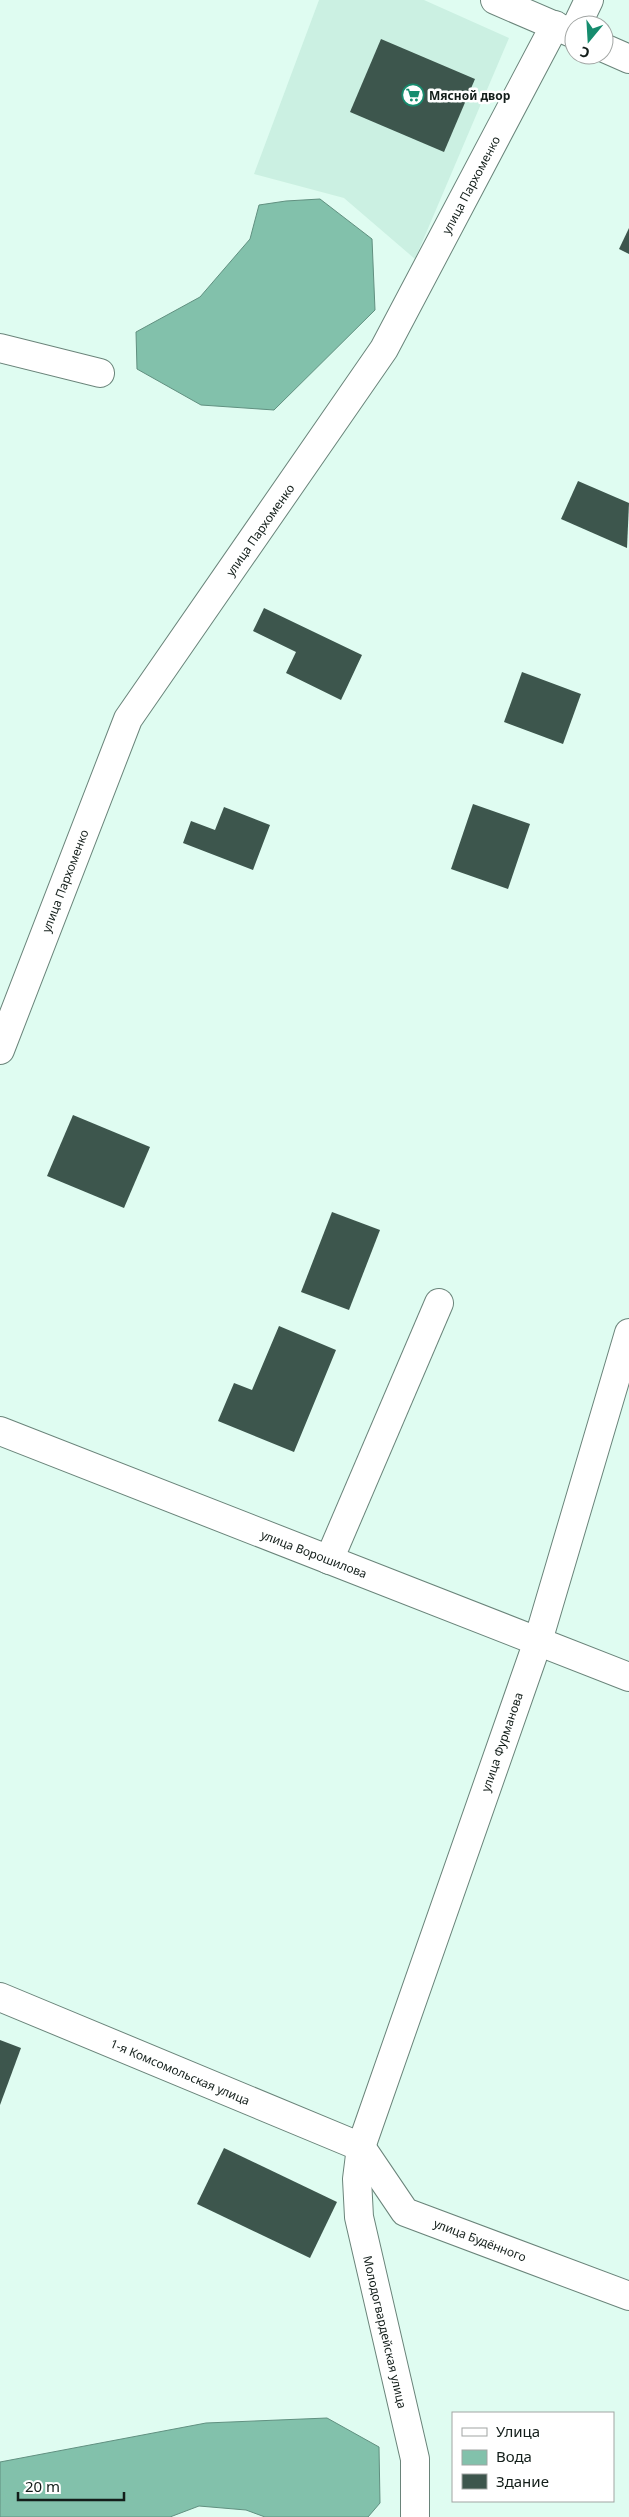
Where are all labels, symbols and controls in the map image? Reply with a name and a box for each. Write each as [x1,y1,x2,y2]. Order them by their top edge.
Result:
north arrow [564,15,614,65]
text: С [578,42,592,63]
supermarket icon: Мясной двор [401,83,425,107]
place label: Мясной двор [429,87,511,104]
street label: улица Пархоменко [438,133,504,237]
street label: улица Пархоменко [222,480,298,580]
street label: улица Пархоменко [38,827,92,935]
street label: улица Ворошилова [259,1526,369,1582]
street label: улица Фурманова [477,1690,527,1794]
street label: 1-я Комсомольская улица [108,2035,252,2109]
street label: улица Будённого [431,2215,529,2265]
street label: Молодогвардейская улица [359,2254,411,2410]
legend [452,2412,614,2502]
text: Улица [496,2421,540,2441]
text: Вода [496,2446,532,2466]
scale bar [18,2470,124,2502]
text: Здание [496,2471,549,2491]
text: 20 m [25,2476,60,2496]

